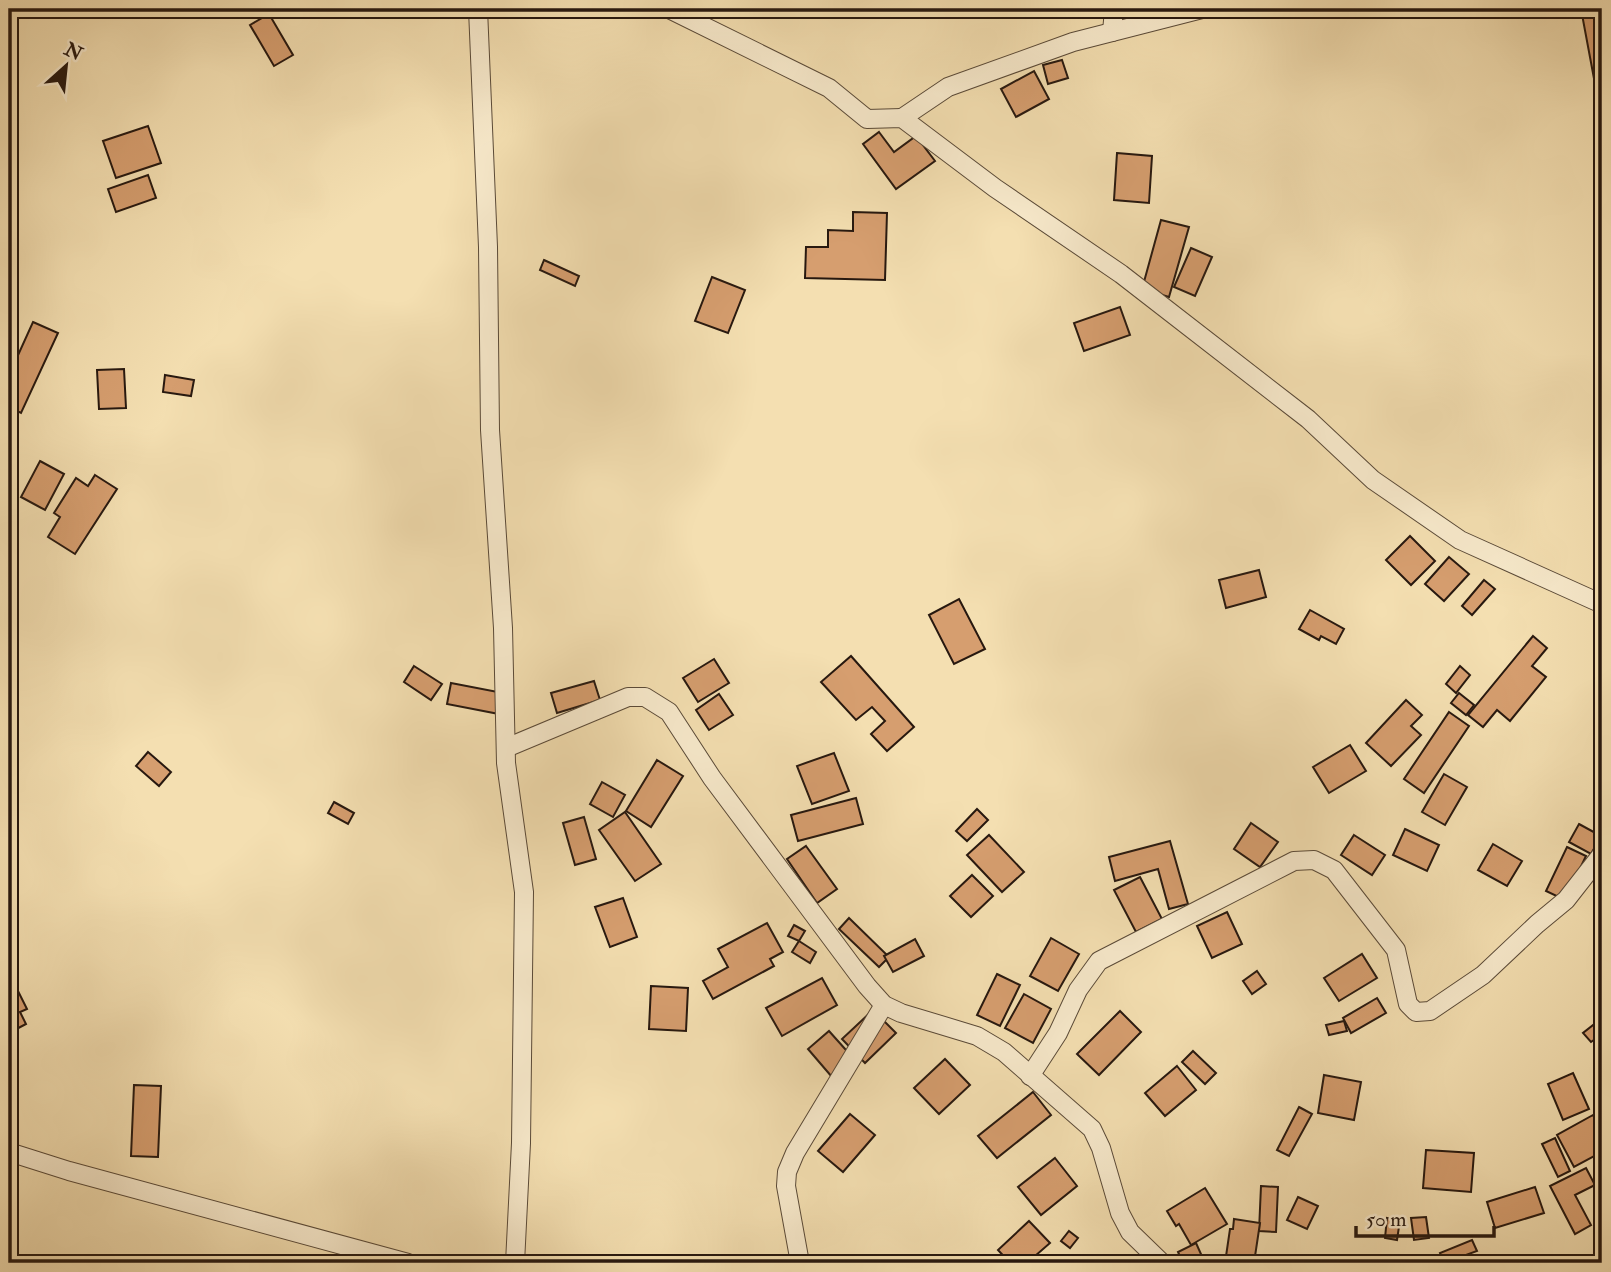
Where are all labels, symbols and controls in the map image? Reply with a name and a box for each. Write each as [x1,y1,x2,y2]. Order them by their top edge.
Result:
north arrow [32,32,102,102]
text: N [59,37,87,67]
scale bar [1356,1195,1494,1239]
text: 50 m [1366,1206,1407,1233]

